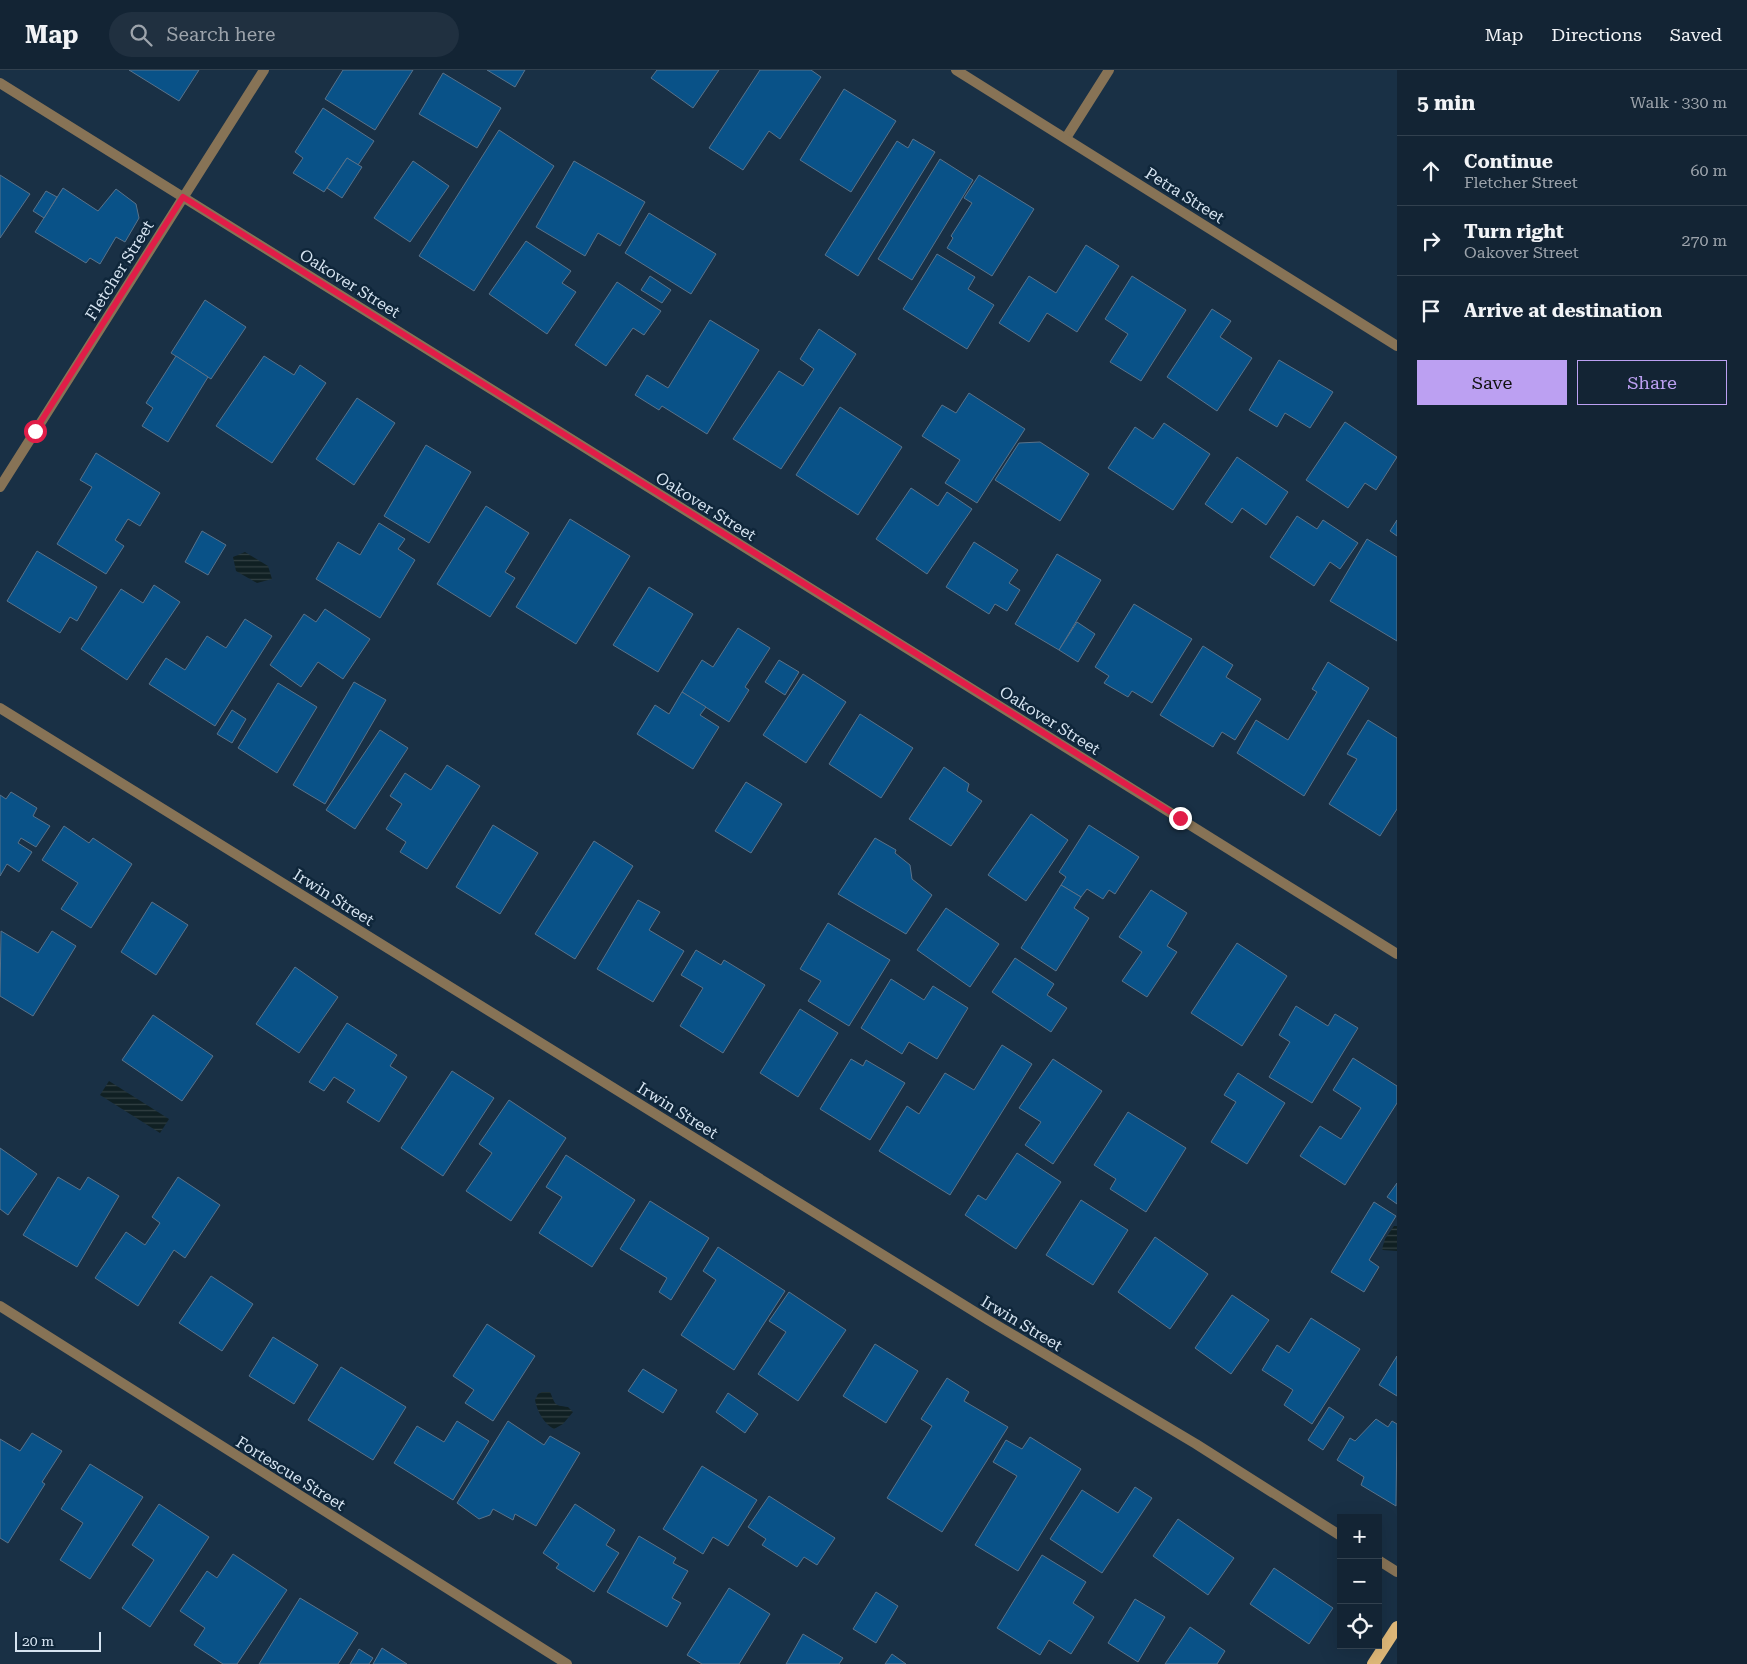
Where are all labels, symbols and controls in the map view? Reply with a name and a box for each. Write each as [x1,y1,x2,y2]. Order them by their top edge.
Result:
search box [109,12,459,57]
text: Map [25,21,79,49]
icon: search [127,21,155,49]
text: Search here [167,23,275,46]
text: Map [1485,24,1523,45]
text: Directions [1551,24,1642,45]
text: Saved [1670,24,1722,45]
text: 5 min [1417,91,1475,115]
text: Walk · 330 m [1630,93,1727,112]
text: Continue [1464,150,1553,173]
icon: ahead [1417,157,1445,185]
text: 60 m [1690,161,1727,180]
street label: Petra Street [1142,164,1228,227]
text: Fletcher Street [1464,173,1578,192]
street label: Fletcher Street [81,217,158,324]
text: Turn right [1464,220,1564,243]
icon: right [1417,227,1445,255]
text: 270 m [1681,231,1727,250]
text: Oakover Street [1464,243,1579,262]
street label: Oakover Street [296,245,403,322]
icon: arrive [1417,297,1445,325]
text: Arrive at destination [1464,299,1662,322]
button: Save [1417,360,1567,405]
button: Share [1577,360,1727,405]
route start [24,420,47,443]
street label: Oakover Street [652,468,759,545]
street label: Oakover Street [996,682,1103,759]
route end [1169,807,1192,830]
street label: Irwin Street [290,865,378,930]
street label: Irwin Street [634,1078,722,1143]
street label: Irwin Street [978,1292,1066,1355]
street label: Fortescue Street [233,1432,349,1515]
map controls [1337,1514,1382,1649]
button: + [1337,1514,1382,1559]
button: − [1337,1559,1382,1604]
button: locate [1337,1604,1382,1649]
scale bar [15,1629,101,1652]
text: 20 m [22,1633,54,1649]

